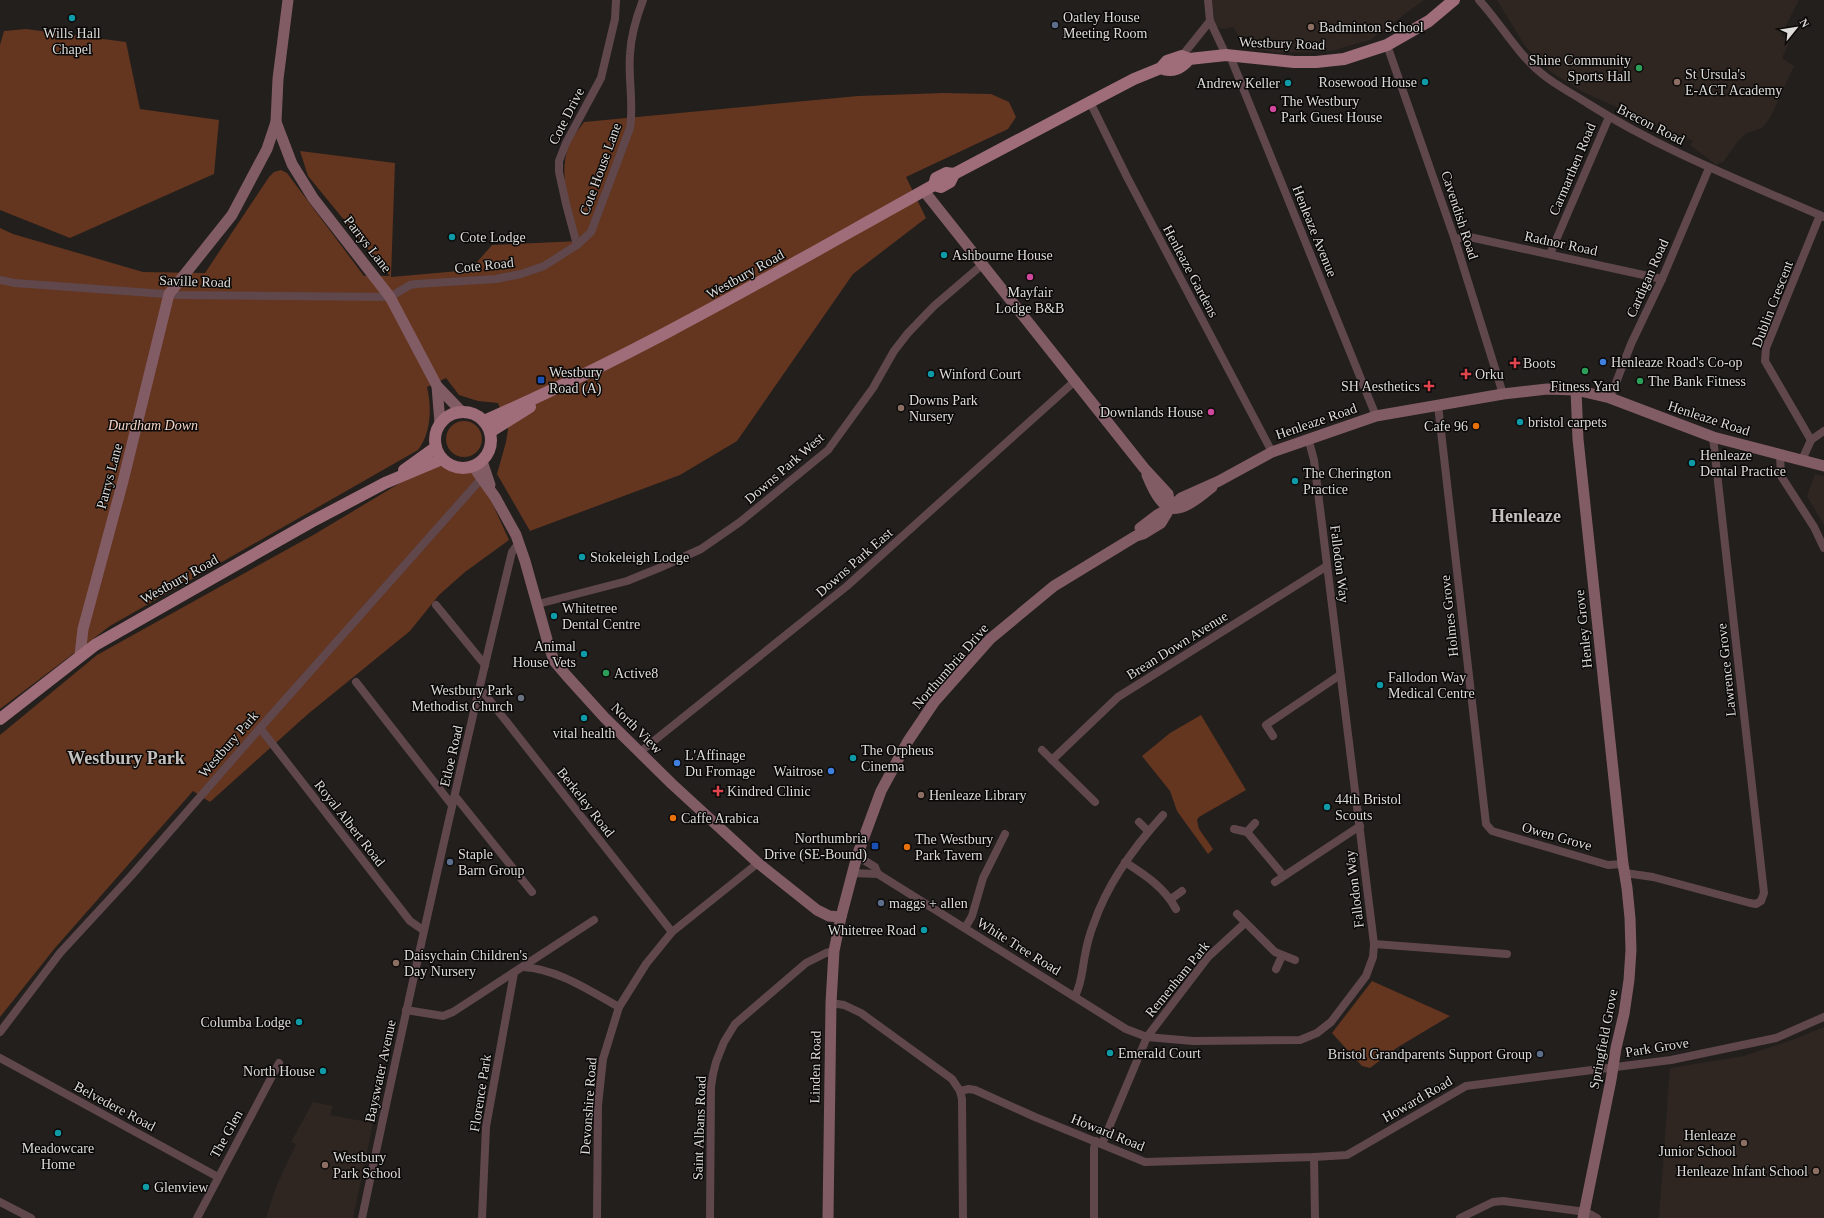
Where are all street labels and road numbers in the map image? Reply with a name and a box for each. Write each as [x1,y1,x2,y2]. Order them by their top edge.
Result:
street label: Westbury Road [1239,34,1325,53]
street label: Cote Drive [546,85,587,147]
street label: Brecon Road [1615,101,1687,148]
street label: Cote House Lane [577,121,624,217]
street label: Carmarthen Road [1546,121,1599,218]
street label: Cavendish Road [1438,169,1481,261]
street label: Henleaze Avenue [1289,183,1340,279]
street label: Parrys Lane [341,213,394,275]
street label: Henleaze Gardens [1160,223,1221,320]
street label: Radnor Road [1523,228,1599,259]
street label: Cardigan Road [1623,237,1671,320]
street label: Westbury Road [704,247,787,302]
street label: Cote Road [454,255,514,276]
street label: Dublin Crescent [1749,259,1796,350]
street label: Saville Road [159,273,231,290]
street label: Henleaze Road [1666,398,1752,439]
street label: Henleaze Road [1273,401,1359,442]
street label: Downs Park West [742,430,827,507]
street label: Parrys Lane [94,442,125,511]
street label: Fallodon Way [1327,524,1352,604]
street label: Downs Park East [813,525,896,600]
street label: Westbury Road [138,552,221,607]
street label: Holmes Grove [1438,574,1461,658]
street label: Henley Grove [1572,589,1595,669]
street label: Brean Down Avenue [1124,608,1231,683]
street label: Northumbria Drive [909,621,991,712]
street label: Lawrence Grove [1714,623,1739,717]
street label: North View [608,700,666,757]
street label: Westbury Park [196,708,261,780]
street label: Etloe Road [437,724,466,788]
street label: Berkeley Road [554,765,617,840]
street label: Royal Albert Road [311,777,388,869]
street label: Owen Grove [1520,819,1593,854]
street label: Fallodon Way [1342,849,1367,929]
street label: White Tree Road [974,915,1063,978]
street label: Remenham Park [1142,938,1212,1020]
street label: Springfield Grove [1586,988,1621,1090]
street label: Bayswater Avenue [362,1019,399,1124]
street label: Linden Road [807,1031,824,1103]
street label: Park Grove [1624,1035,1690,1060]
street label: Florence Park [467,1053,494,1133]
street label: Devonshire Road [578,1057,599,1155]
street label: Howard Road [1380,1073,1455,1125]
street label: Saint Albans Road [690,1076,709,1180]
street label: Belvedere Road [72,1079,158,1134]
street label: The Glen [207,1108,246,1161]
street label: Howard Road [1069,1111,1147,1154]

